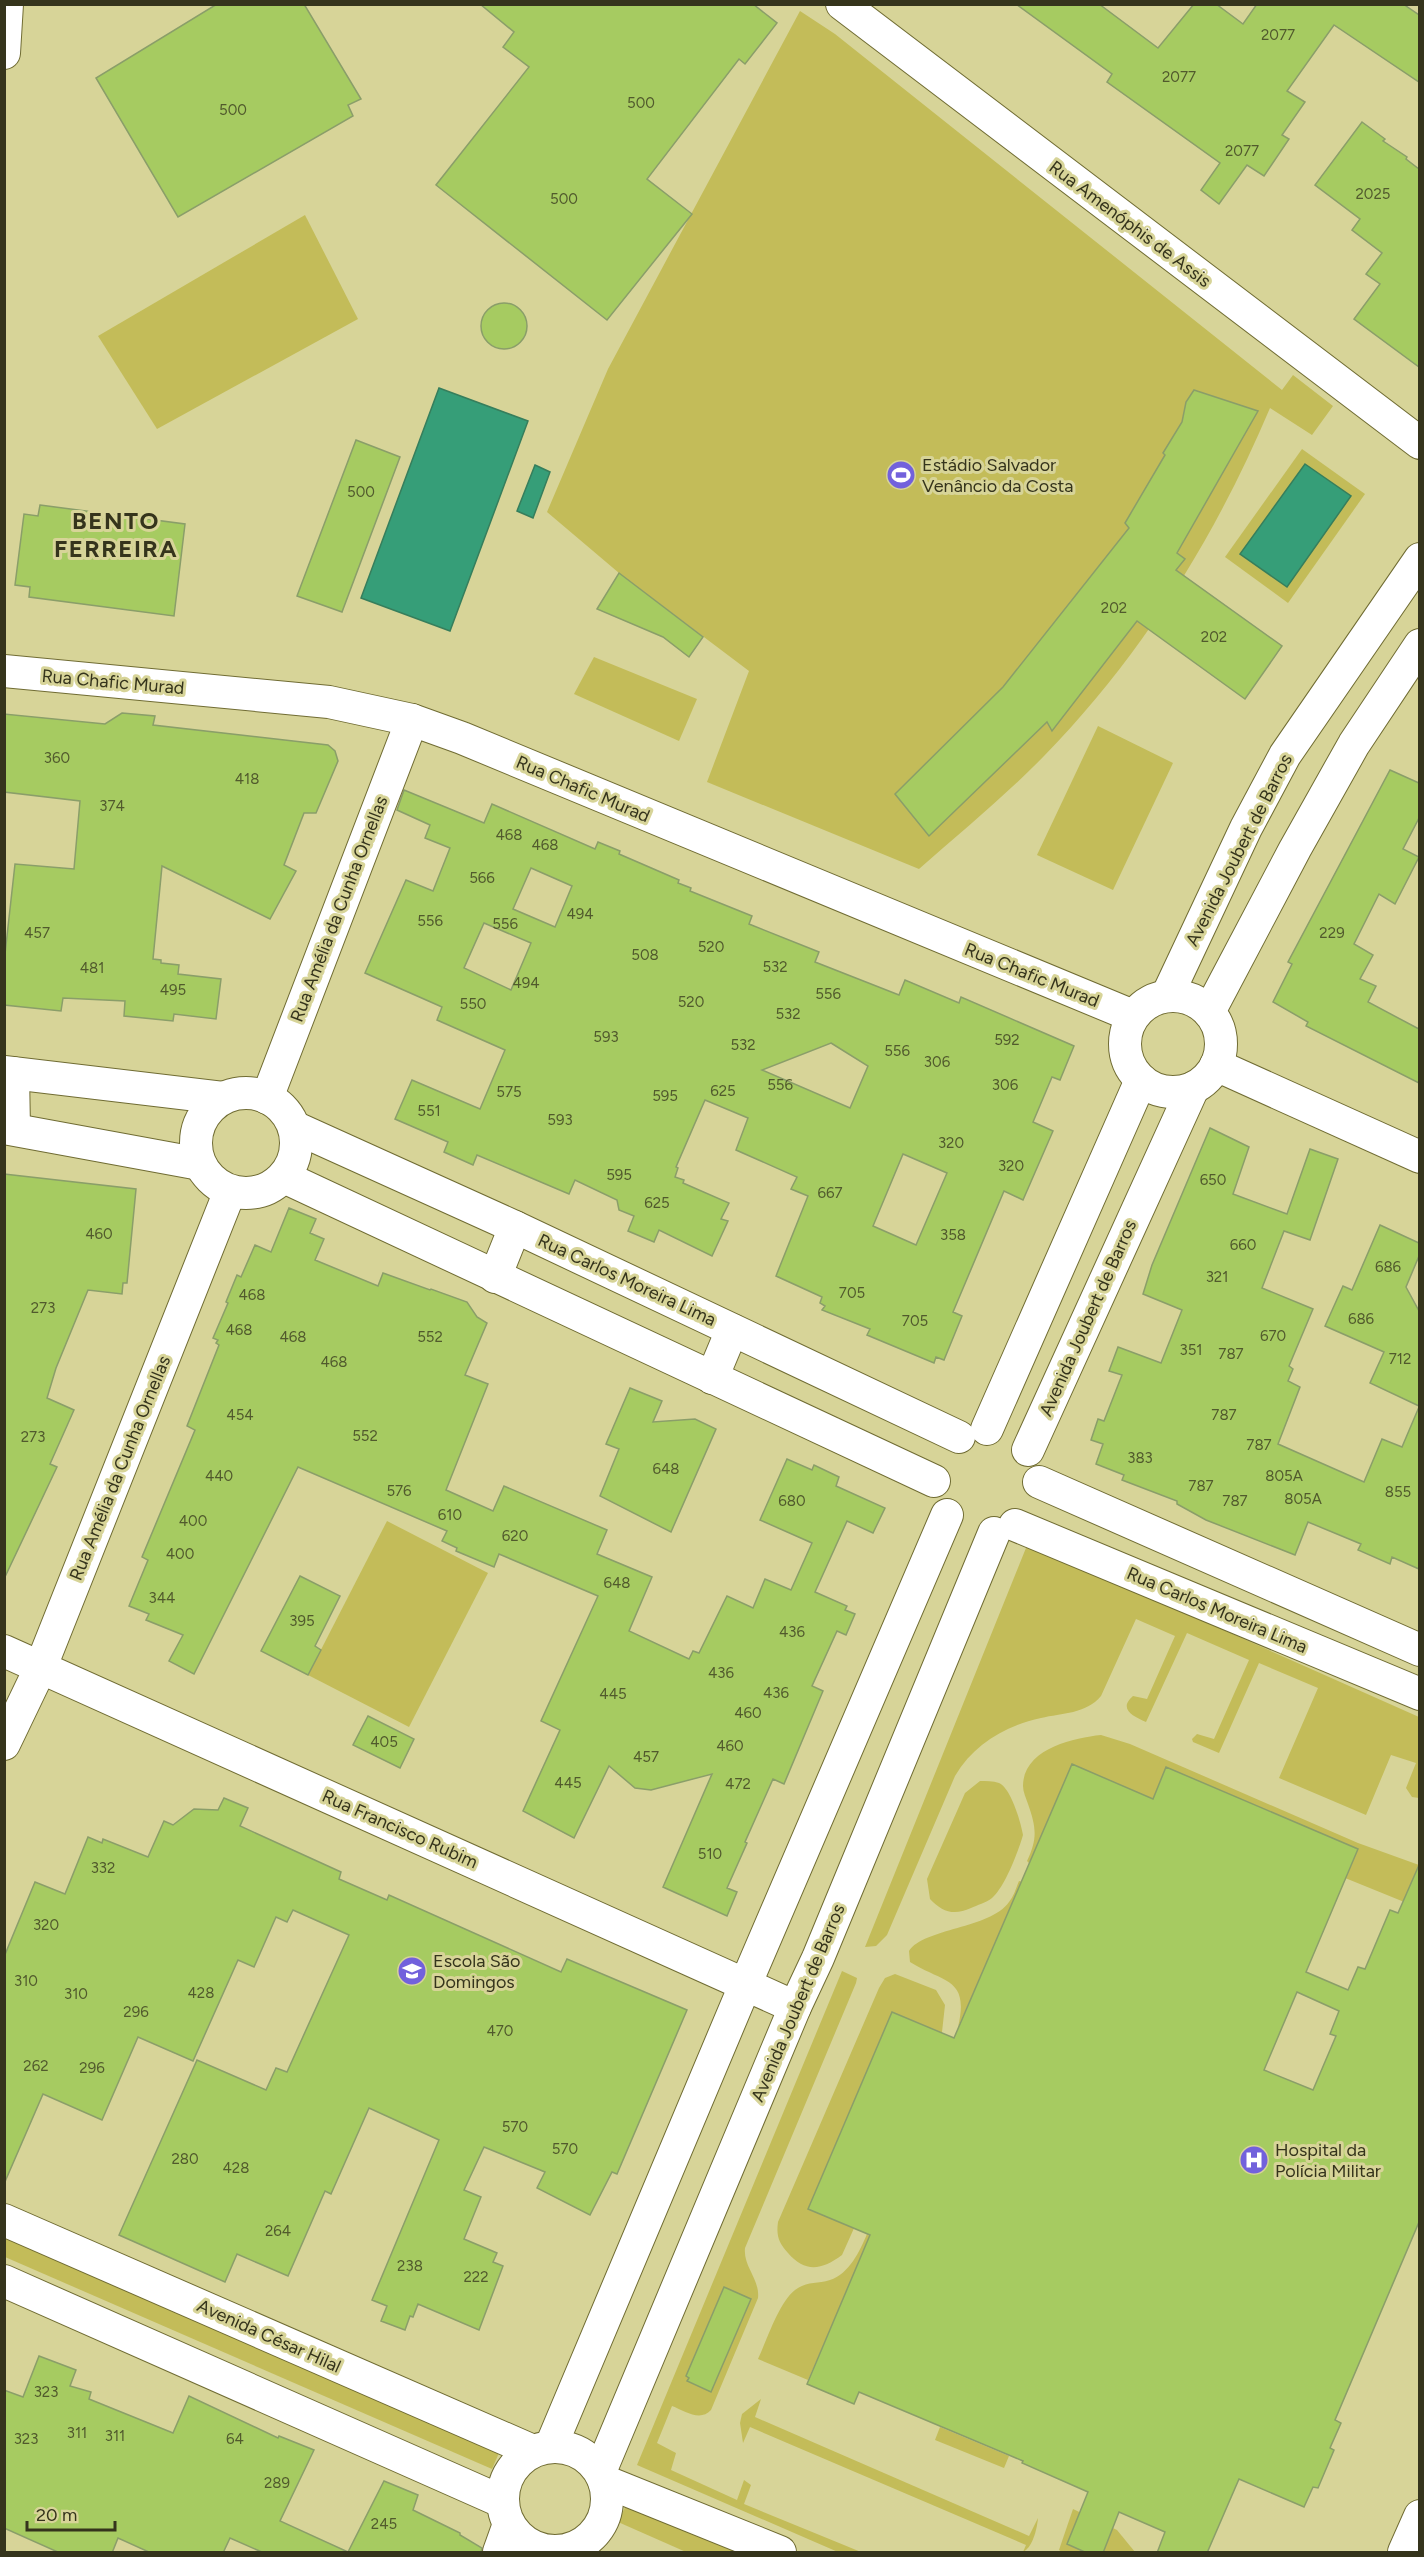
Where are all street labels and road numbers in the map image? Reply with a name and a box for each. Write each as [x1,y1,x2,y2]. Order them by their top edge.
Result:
street label: Rua Amenóphis de Assis [1045,156,1215,292]
street label: Rua Chafic Murad [41,665,185,699]
street label: Avenida Joubert de Barros [1181,750,1297,950]
street label: Rua Chafic Murad [513,751,653,827]
street label: Rua Amélia da Cunha Ornellas [286,793,392,1025]
street label: Rua Chafic Murad [961,938,1103,1012]
street label: Avenida Joubert de Barros [1035,1216,1141,1420]
street label: Rua Carlos Moreira Lima [534,1229,720,1331]
street label: Rua Amélia da Cunha Ornellas [65,1352,175,1584]
street label: Rua Carlos Moreira Lima [1123,1562,1311,1658]
street label: Rua Francisco Rubim [319,1785,481,1873]
street label: Avenida Joubert de Barros [746,1901,850,2105]
street label: Avenida César Hilal [194,2294,344,2378]

